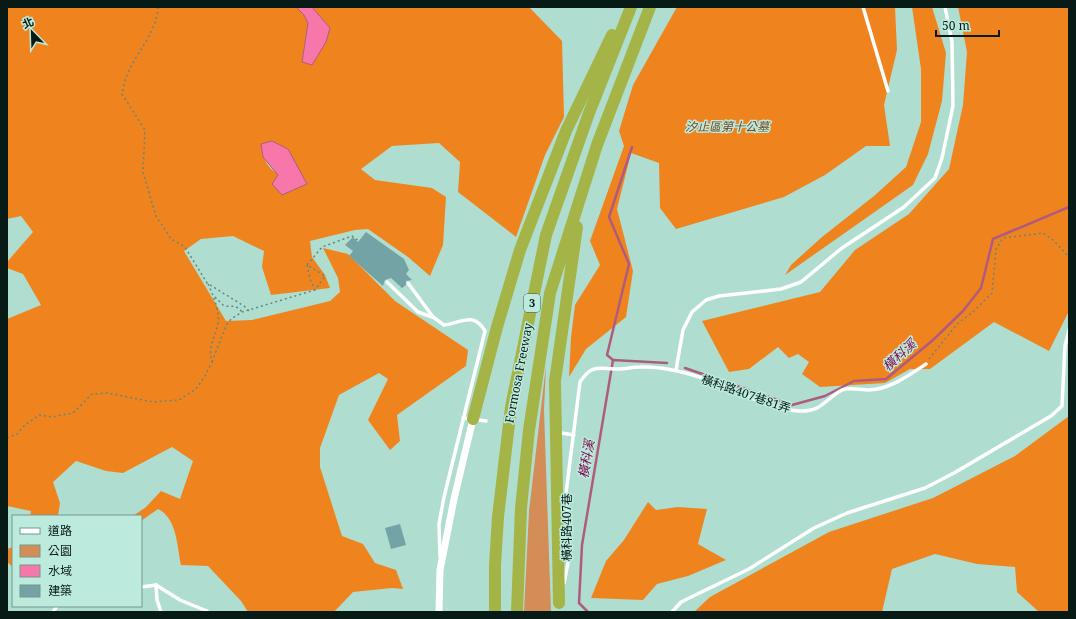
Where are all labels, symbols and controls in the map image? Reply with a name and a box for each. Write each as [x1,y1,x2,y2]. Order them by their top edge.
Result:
north arrow [12,12,52,52]
scale bar [936,12,999,38]
text: 北 [20,13,36,31]
text: 50 m [942,17,970,34]
park label: 汐止區第十公墓 [685,118,771,135]
road number: 3 [524,294,540,312]
street label: Formosa Freeway [500,321,537,425]
water label: 橫科溪 [878,334,921,375]
street label: 橫科路407巷81弄 [699,370,793,417]
water label: 橫科溪 [574,436,599,480]
street label: 橫科路407巷 [558,493,575,561]
legend [12,515,142,607]
text: 道路 [48,522,72,539]
text: 公園 [48,542,72,559]
text: 水域 [48,562,72,579]
text: 建築 [48,582,72,599]

